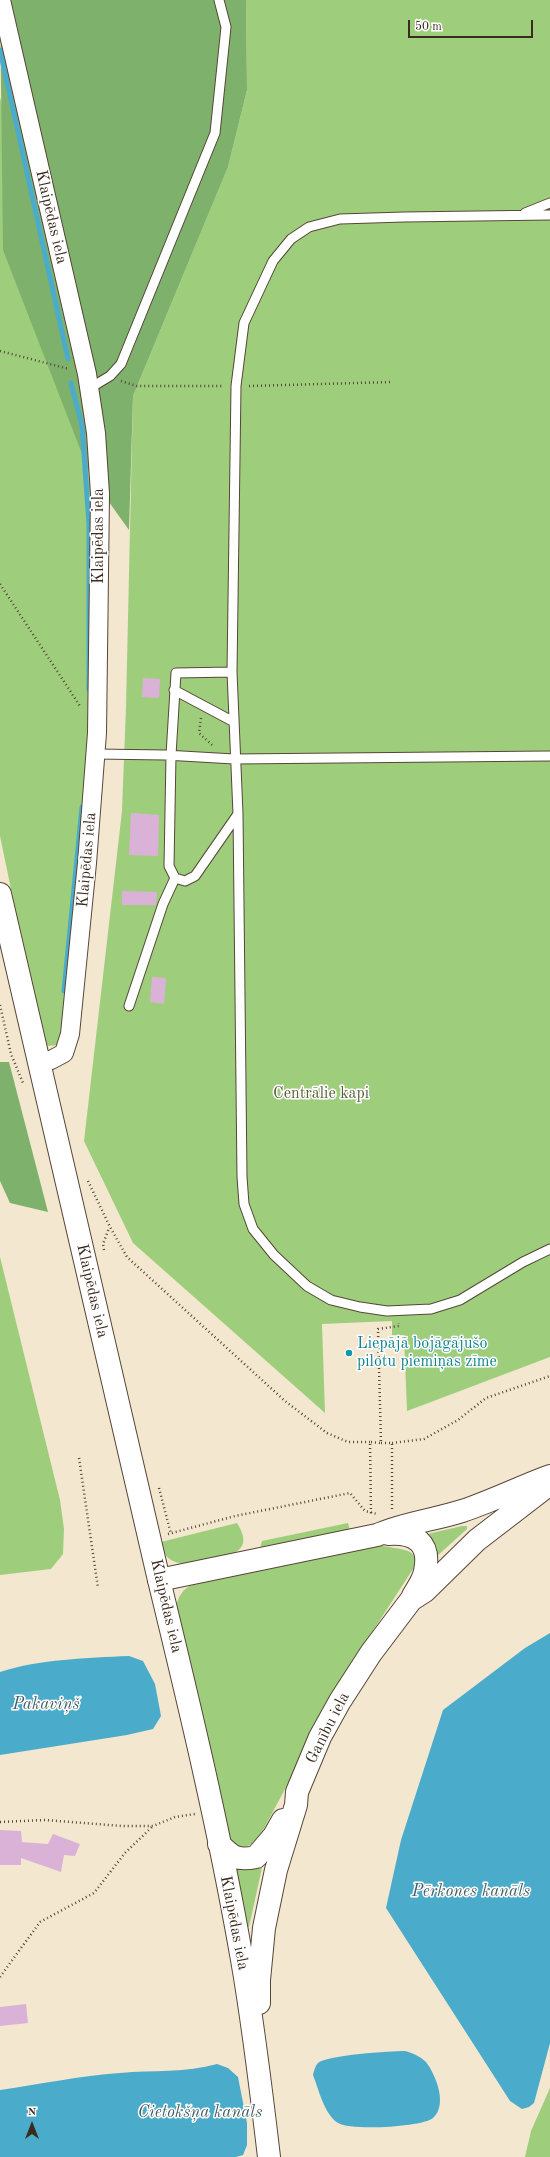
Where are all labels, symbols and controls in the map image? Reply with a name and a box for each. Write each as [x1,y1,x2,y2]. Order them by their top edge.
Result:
scale bar [410,12,535,38]
text: 50 m [415,21,442,33]
street label: Klaipēdas iela [31,168,71,266]
street label: Klaipēdas iela [89,488,109,584]
street label: Klaipēdas iela [73,811,101,909]
park label: Centrālie kapi [273,1084,369,1104]
street label: Klaipēdas iela [72,1242,112,1340]
place label: Liepājā bojāgājušo pilotu piemiņas zīme [357,1334,497,1372]
marker: Liepājā bojāgājušo pilotu piemiņas zīme [344,1348,354,1358]
street label: Klaipēdas iela [146,1557,186,1655]
street label: Ganību iela [302,1689,354,1767]
water label: Pakaviņš [12,1695,80,1715]
street label: Klaipēdas iela [215,1874,253,1972]
water label: Pērkones kanāls [412,1882,530,1902]
water label: Cietokšņa kanāls [138,2103,262,2123]
north arrow [12,2105,52,2145]
text: N [28,2107,36,2118]

